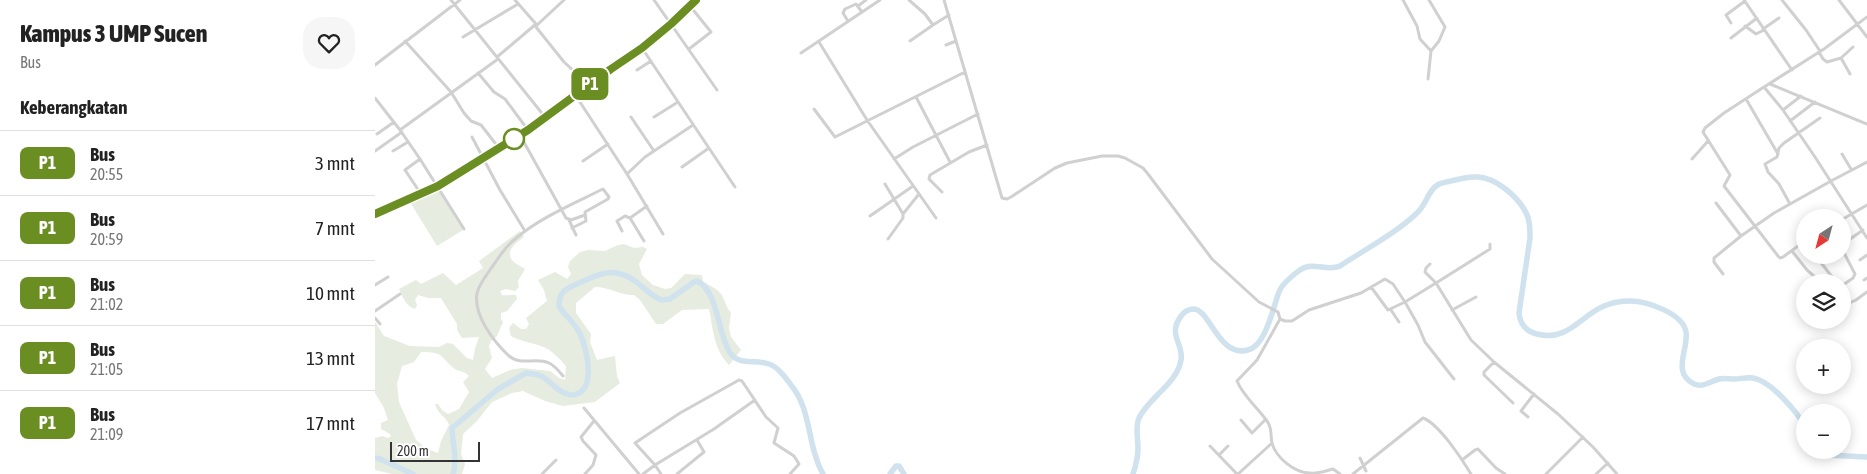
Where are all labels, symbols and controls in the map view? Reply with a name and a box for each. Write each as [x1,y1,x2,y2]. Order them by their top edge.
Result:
button: heart [303,17,355,69]
text: Kampus 3 UMP Sucen [20,20,207,47]
text: Bus [20,53,41,71]
line badge: P1 [567,68,613,100]
text: P1 [581,73,599,94]
text: Keberangkatan [20,96,127,118]
unlabelled marker [503,128,525,150]
text: Bus [90,143,115,165]
text: P1 [39,152,56,173]
text: 3 mnt [315,152,355,174]
text: 20:55 [90,165,123,183]
text: Bus [90,208,115,230]
north arrow [1796,209,1851,264]
map controls [1796,209,1851,459]
text: P1 [39,217,56,238]
text: 7 mnt [315,217,355,239]
text: 20:59 [90,230,123,248]
text: Bus [90,273,115,295]
button: layers [1796,274,1851,329]
text: P1 [39,282,56,303]
text: 10 mnt [306,282,355,304]
text: 21:02 [90,295,123,313]
text: Bus [90,338,115,360]
button: + [1796,339,1851,394]
text: P1 [39,347,56,368]
text: 13 mnt [306,347,355,369]
text: 21:05 [90,360,123,378]
text: Bus [90,403,115,425]
button: − [1796,404,1851,459]
text: P1 [39,412,56,433]
text: 17 mnt [306,412,355,434]
text: 21:09 [90,425,123,443]
scale bar [390,439,480,462]
text: 200 m [397,443,429,459]

